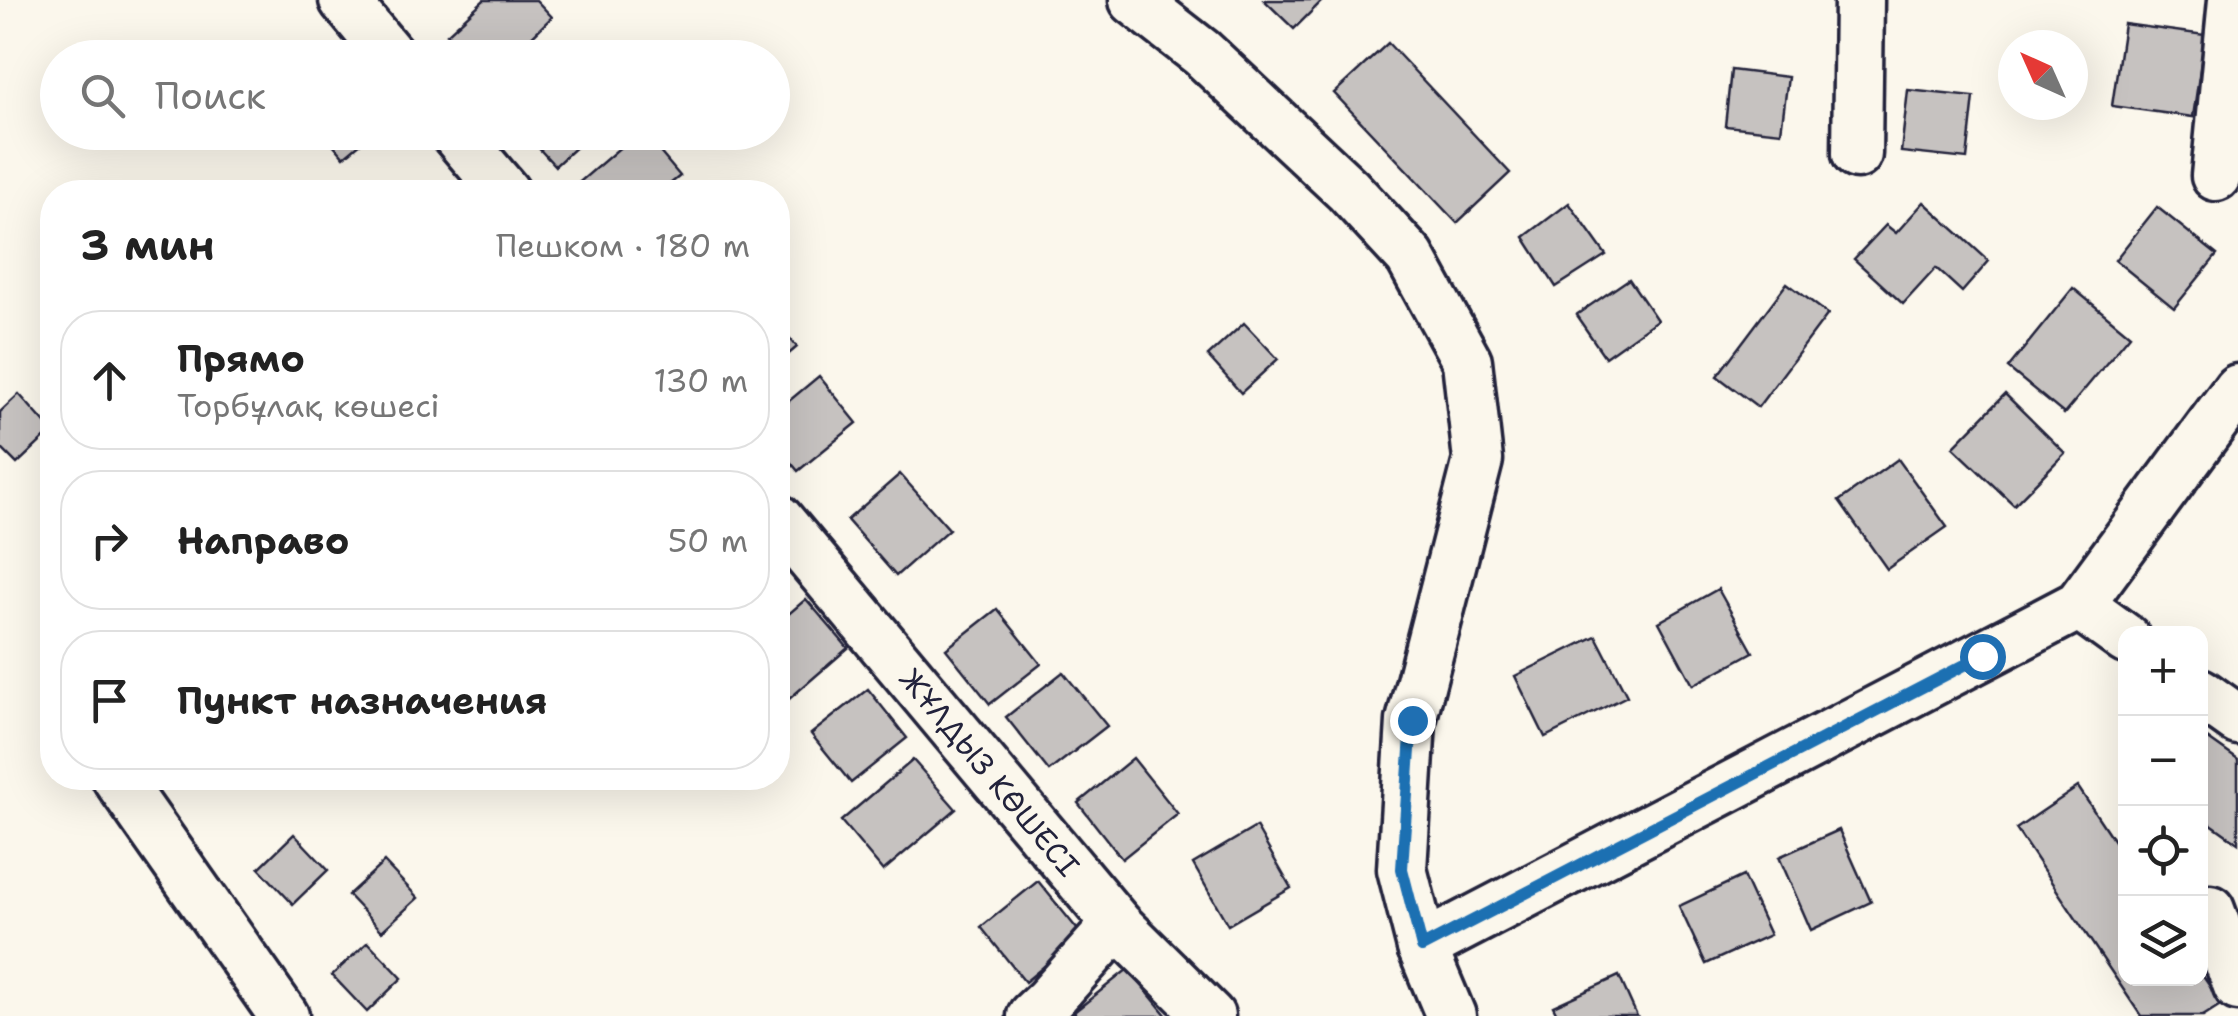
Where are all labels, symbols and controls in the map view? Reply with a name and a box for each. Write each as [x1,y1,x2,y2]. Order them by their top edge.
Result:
north arrow [1998,30,2088,120]
search box [40,40,790,150]
icon: search [75,68,130,123]
text: Поиск [155,70,266,121]
text: 3 мин [80,217,215,273]
text: Пешком · 180 m [496,224,750,267]
text: Прямо [177,333,305,384]
icon: ahead [82,353,137,408]
text: 130 m [653,359,748,402]
text: Торбұлақ көшесі [177,384,440,427]
icon: right [82,513,137,568]
text: Направо [177,515,350,566]
text: 50 m [668,519,748,562]
map controls [2118,626,2208,986]
button: + [2118,626,2208,716]
route start [1960,634,2006,680]
street label: ЖҰЛДЫЗ КӨШЕСІ [891,659,1089,885]
icon: arrive [82,673,137,728]
text: Пункт назначения [177,675,547,726]
route end [1390,698,1436,744]
button: − [2118,716,2208,806]
button: locate [2118,806,2208,896]
button: layers [2118,896,2208,986]

